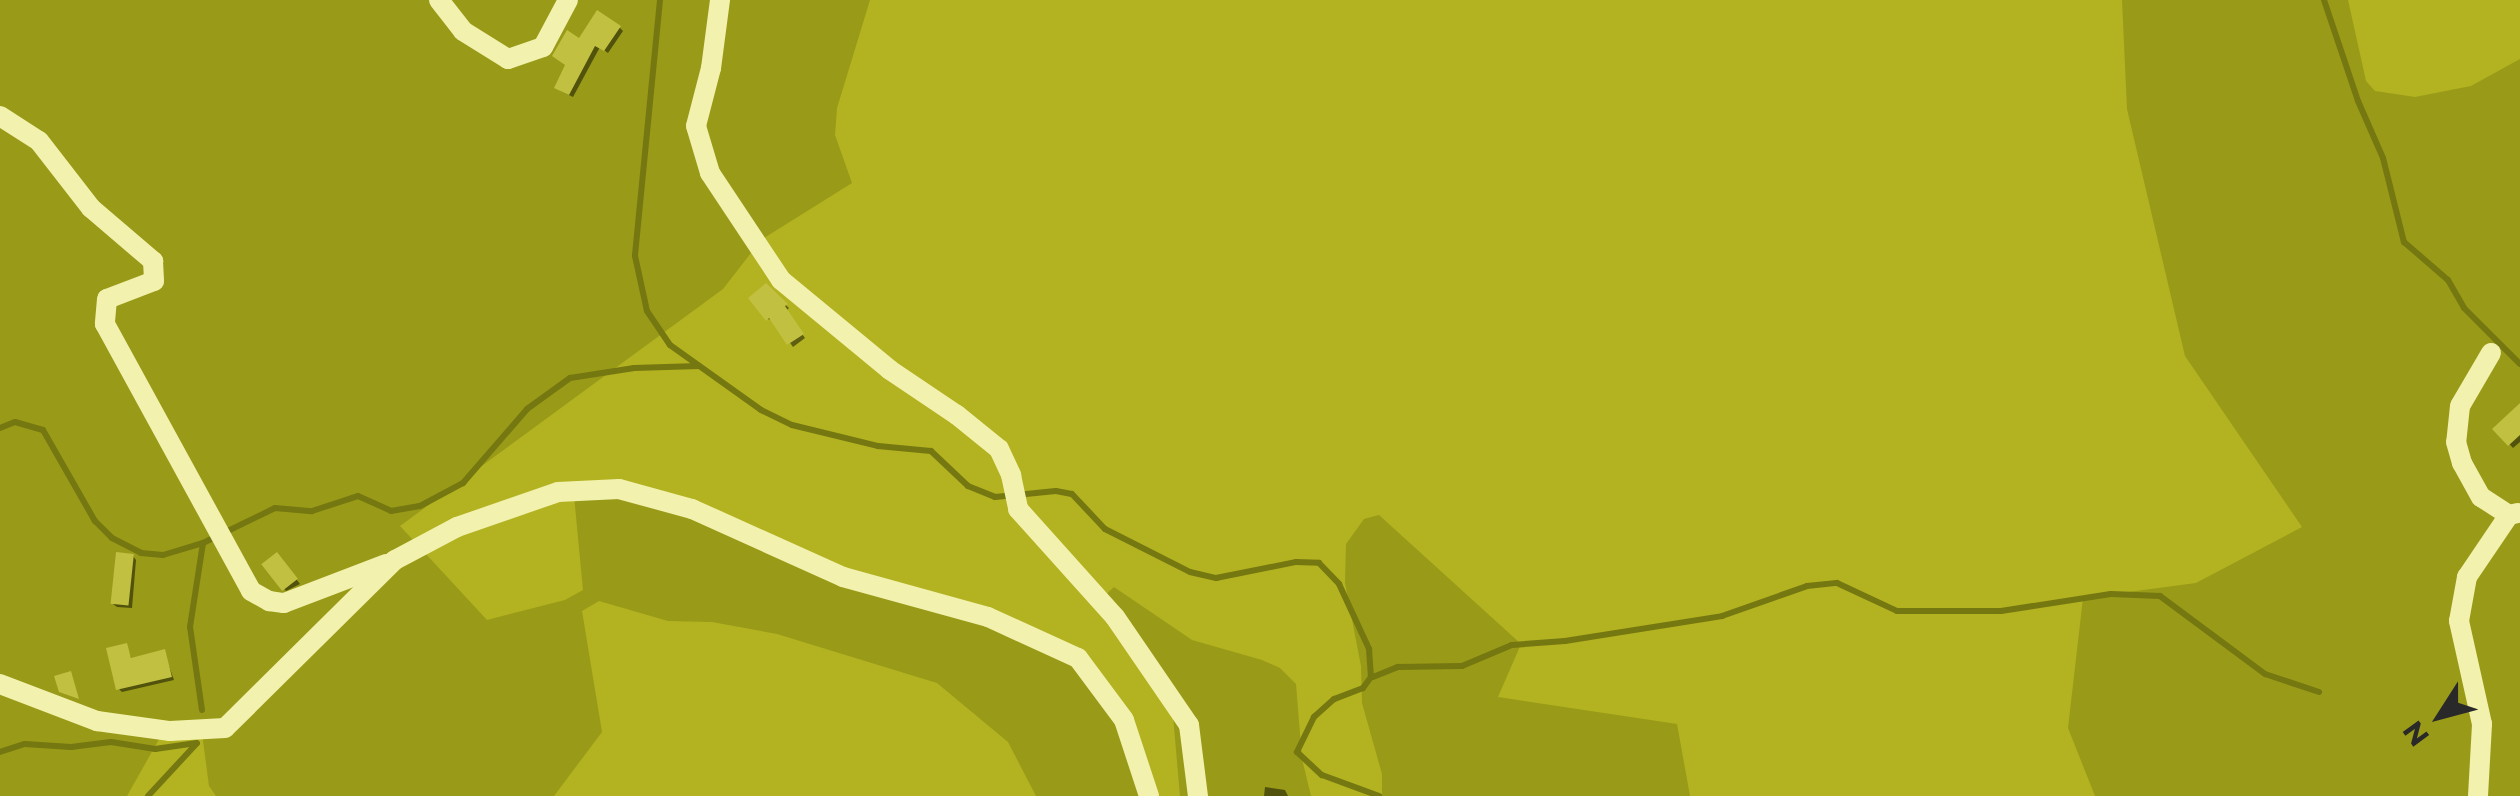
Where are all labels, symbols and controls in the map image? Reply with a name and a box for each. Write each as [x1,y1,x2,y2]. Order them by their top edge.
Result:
north arrow [2390,666,2490,766]
text: N [2395,714,2436,753]

